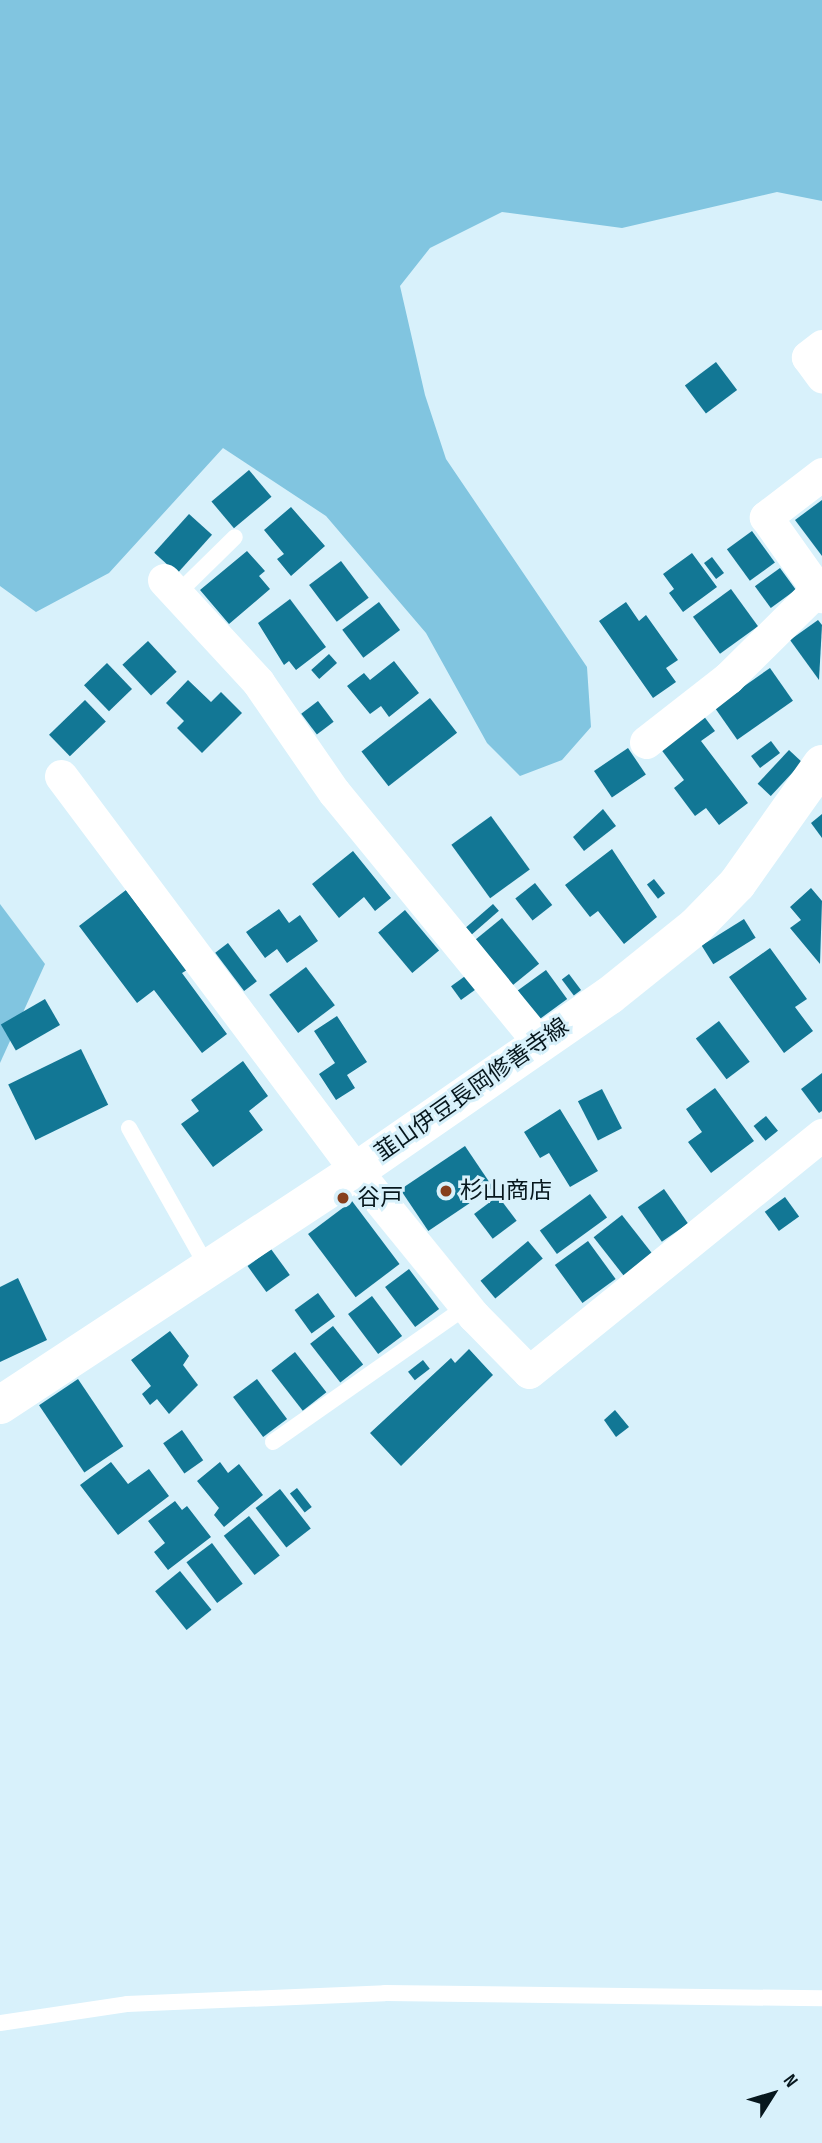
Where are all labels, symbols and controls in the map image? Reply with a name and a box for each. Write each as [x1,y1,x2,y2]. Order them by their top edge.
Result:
street label: 韮山伊豆長岡修善寺線 [370,1013,574,1167]
place label: 杉山商店 [460,1177,552,1205]
marker: 杉山商店 [438,1183,454,1199]
place label: 谷戸 [357,1184,403,1212]
marker: 谷戸 [335,1190,351,1206]
north arrow [738,2059,808,2129]
text: N [778,2070,802,2092]

